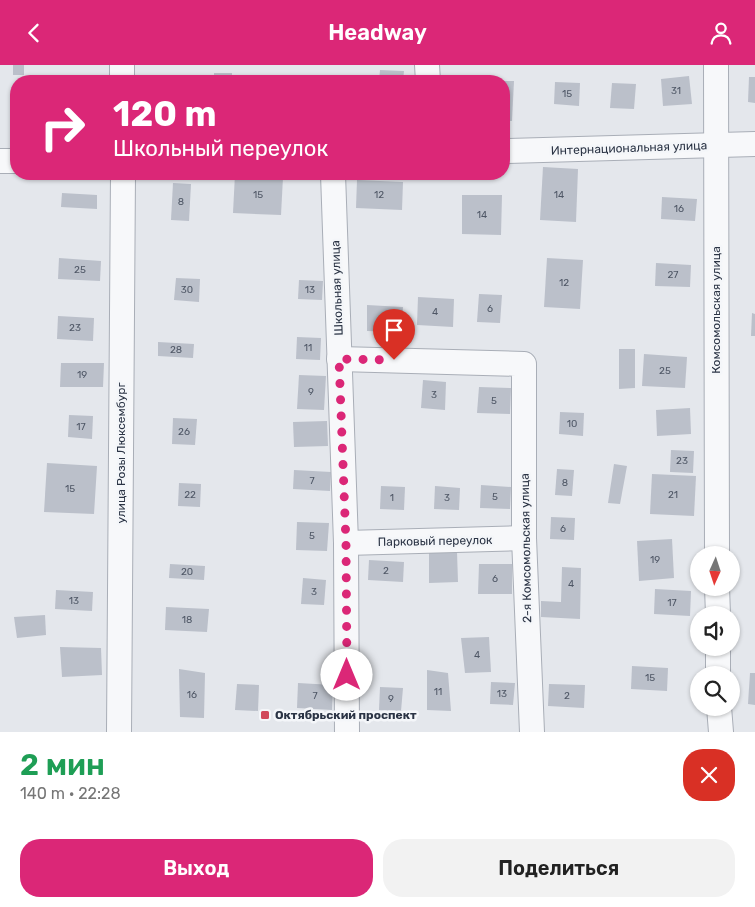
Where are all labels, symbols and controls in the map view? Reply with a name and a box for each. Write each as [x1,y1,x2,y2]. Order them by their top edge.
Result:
icon: back [20,19,48,47]
text: Headway [328,19,427,46]
icon: person [707,19,735,47]
house number: 31 [671,85,681,97]
house number: 15 [562,88,572,100]
text: 120 m [113,93,216,135]
icon: right [30,95,95,160]
text: Школьный переулок [113,135,328,162]
street label: Интернациональная улица [550,138,708,158]
house number: 15 [253,189,263,201]
house number: 12 [374,189,384,201]
house number: 14 [554,189,564,201]
house number: 8 [178,196,184,208]
house number: 16 [674,203,684,215]
house number: 14 [477,209,487,221]
street label: Школьная улица [328,240,346,336]
street label: Комсомольская улица [709,246,723,374]
house number: 25 [74,264,86,276]
house number: 27 [668,269,679,281]
house number: 12 [559,277,569,289]
house number: 30 [181,284,193,296]
house number: 13 [305,284,315,296]
house number: 6 [487,303,493,315]
house number: 4 [432,306,438,318]
pin [373,309,415,360]
icon: arrive [380,316,408,344]
house number: 23 [69,322,81,334]
house number: 11 [304,342,312,354]
house number: 28 [170,344,182,356]
house number: 25 [659,365,671,377]
house number: 19 [77,369,87,381]
street label: улица Розы Люксембург [114,382,128,524]
house number: 9 [308,386,314,398]
house number: 3 [431,389,437,401]
house number: 5 [491,395,497,407]
house number: 10 [567,418,577,430]
house number: 17 [76,421,86,433]
house number: 26 [178,426,190,438]
house number: 23 [676,455,688,467]
street label: 2-я Комсомольская улица [518,473,534,623]
house number: 7 [309,475,315,487]
house number: 8 [562,477,568,489]
house number: 15 [65,483,75,495]
house number: 22 [184,489,196,501]
house number: 21 [668,489,678,501]
house number: 5 [492,491,498,503]
house number: 1 [390,492,394,504]
house number: 3 [444,492,450,504]
house number: 6 [560,523,566,535]
house number: 5 [309,530,315,542]
street label: Парковый переулок [377,533,493,549]
north arrow [690,546,740,596]
map controls [690,546,740,716]
house number: 19 [650,554,660,566]
house number: 2 [383,565,389,577]
house number: 20 [181,566,193,578]
house number: 6 [492,573,498,585]
house number: 4 [568,578,574,590]
house number: 3 [311,586,317,598]
house number: 13 [69,595,79,607]
house number: 17 [667,597,677,609]
button: sound [690,606,740,656]
house number: 18 [182,614,192,626]
position arrow [320,648,372,700]
house number: 4 [474,649,480,661]
button: search [690,666,740,716]
house number: 15 [645,672,655,684]
house number: 11 [434,686,442,698]
house number: 13 [497,688,507,700]
house number: 16 [187,689,197,701]
house number: 7 [312,690,318,702]
house number: 2 [564,690,570,702]
house number: 9 [388,693,394,705]
place label: Октябрьский проспект [275,708,417,722]
marker: Октябрьский проспект [259,709,271,721]
text: 2 мин [20,747,105,783]
button: close [683,749,735,801]
text: 140 m · 22:28 [20,784,121,803]
button: Выход [20,839,373,897]
button: Поделиться [383,839,735,897]

